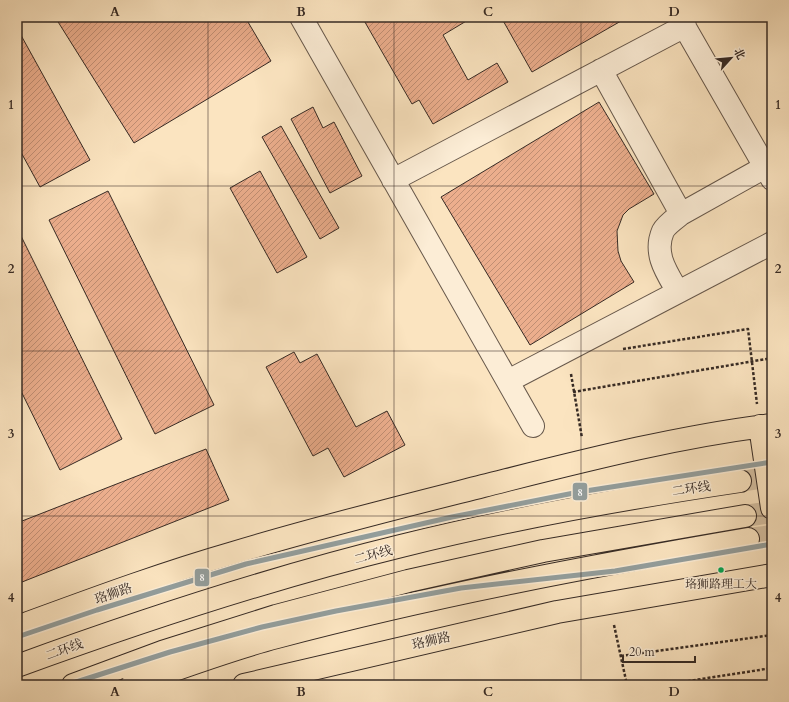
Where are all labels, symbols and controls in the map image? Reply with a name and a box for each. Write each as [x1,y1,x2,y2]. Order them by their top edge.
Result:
text: A [110,3,120,21]
text: B [296,3,306,21]
text: C [483,3,493,21]
text: D [668,3,680,21]
north arrow [711,38,751,78]
text: 北 [730,45,749,62]
text: 1 [8,96,14,114]
text: 1 [775,96,781,114]
text: 2 [8,260,15,278]
text: 2 [775,260,782,278]
text: 3 [8,425,15,443]
text: 3 [775,425,782,443]
street label: 二环线 [671,477,712,501]
line badge: 8 [572,482,588,501]
text: 8 [577,485,583,500]
street label: 二环线 [352,541,394,569]
marker: 珞狮路理工大 [716,565,726,575]
line badge: 8 [194,568,210,587]
text: 8 [199,570,205,585]
place label: 珞狮路理工大 [685,576,757,592]
street label: 珞狮路 [92,579,135,609]
text: 4 [8,589,15,607]
text: 4 [775,589,782,607]
street label: 珞狮路 [410,628,452,654]
street label: 二环线 [43,635,86,665]
scale bar [623,638,695,664]
text: 20 m [629,644,656,660]
text: A [110,683,120,701]
text: B [296,683,306,701]
text: C [483,683,493,701]
text: D [668,683,680,701]

